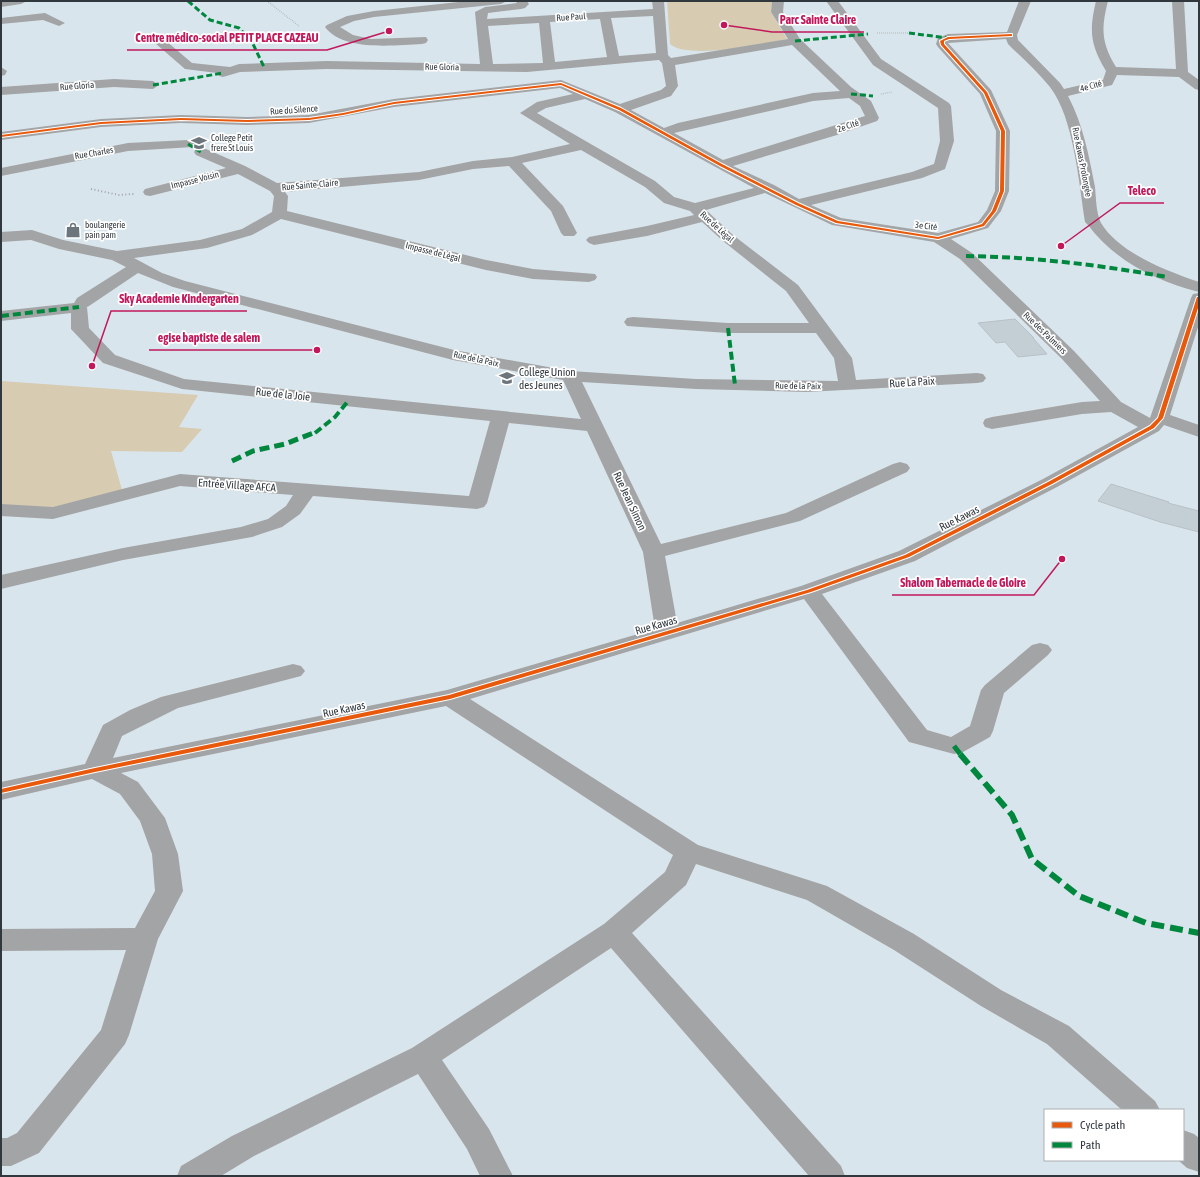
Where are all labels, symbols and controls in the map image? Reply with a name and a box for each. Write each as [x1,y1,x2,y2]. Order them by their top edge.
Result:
callout: Parc Sainte Claire [772,8,864,32]
street label: Rue Paul [556,11,587,23]
text: Parc Sainte Claire [780,13,857,27]
callout: Centre médico-social PETIT PLACE CAZEAU [127,26,327,50]
text: Centre médico-social PETIT PLACE CAZEAU [135,31,319,45]
street label: Rue Gloria [425,62,459,72]
street label: 4e Cité [1079,78,1103,94]
street label: Rue Gloria [60,80,94,92]
street label: Rue du Silence [270,103,318,117]
street label: 2e Cité [836,117,860,135]
street label: Rue Kawas Prolongée [1070,126,1094,198]
place label: College Petit frere St Louis [211,133,253,153]
school or university icon: College Petit frere St Louis [190,134,208,152]
street label: Rue Charles [74,145,114,161]
street label: Impasse Voisin [170,169,220,191]
street label: Rue Sainte-Claire [281,178,339,192]
callout: Teleco [1120,179,1164,203]
text: Teleco [1128,184,1157,198]
street label: Rue de Légal [698,209,736,245]
place label: boulangerie pain pam [85,220,125,240]
street label: 3e Cité [914,220,938,232]
shop icon: boulangerie pain pam [64,221,82,239]
street label: Impasse de Légal [404,240,462,264]
callout: Sky Academie Kindergarten [111,287,247,311]
text: Sky Academie Kindergarten [119,292,239,306]
street label: Rue des Palmiers [1021,310,1069,356]
callout: egise baptiste de salem [149,326,268,350]
text: egise baptiste de salem [158,331,260,345]
street label: Rue de la Paix [453,349,500,369]
place label: College Union des Jeunes [519,366,576,391]
school or university icon: College Union des Jeunes [498,369,516,387]
street label: Rue La Paix [889,374,936,390]
street label: Rue de la Paix [775,381,821,391]
street label: Rue de la Joie [255,385,311,403]
street label: Rue Jean Simon [611,470,649,532]
street label: Entrée Village AFCA [198,476,277,494]
street label: Rue Kawas [937,503,981,533]
callout: Shalom Tabernacle de Gloire [892,571,1034,595]
text: Shalom Tabernacle de Gloire [900,576,1026,590]
street label: Rue Kawas [634,613,678,637]
street label: Rue Kawas [322,699,366,719]
legend [1044,1109,1184,1161]
text: Cycle path [1080,1118,1125,1132]
text: Path [1080,1138,1101,1152]

